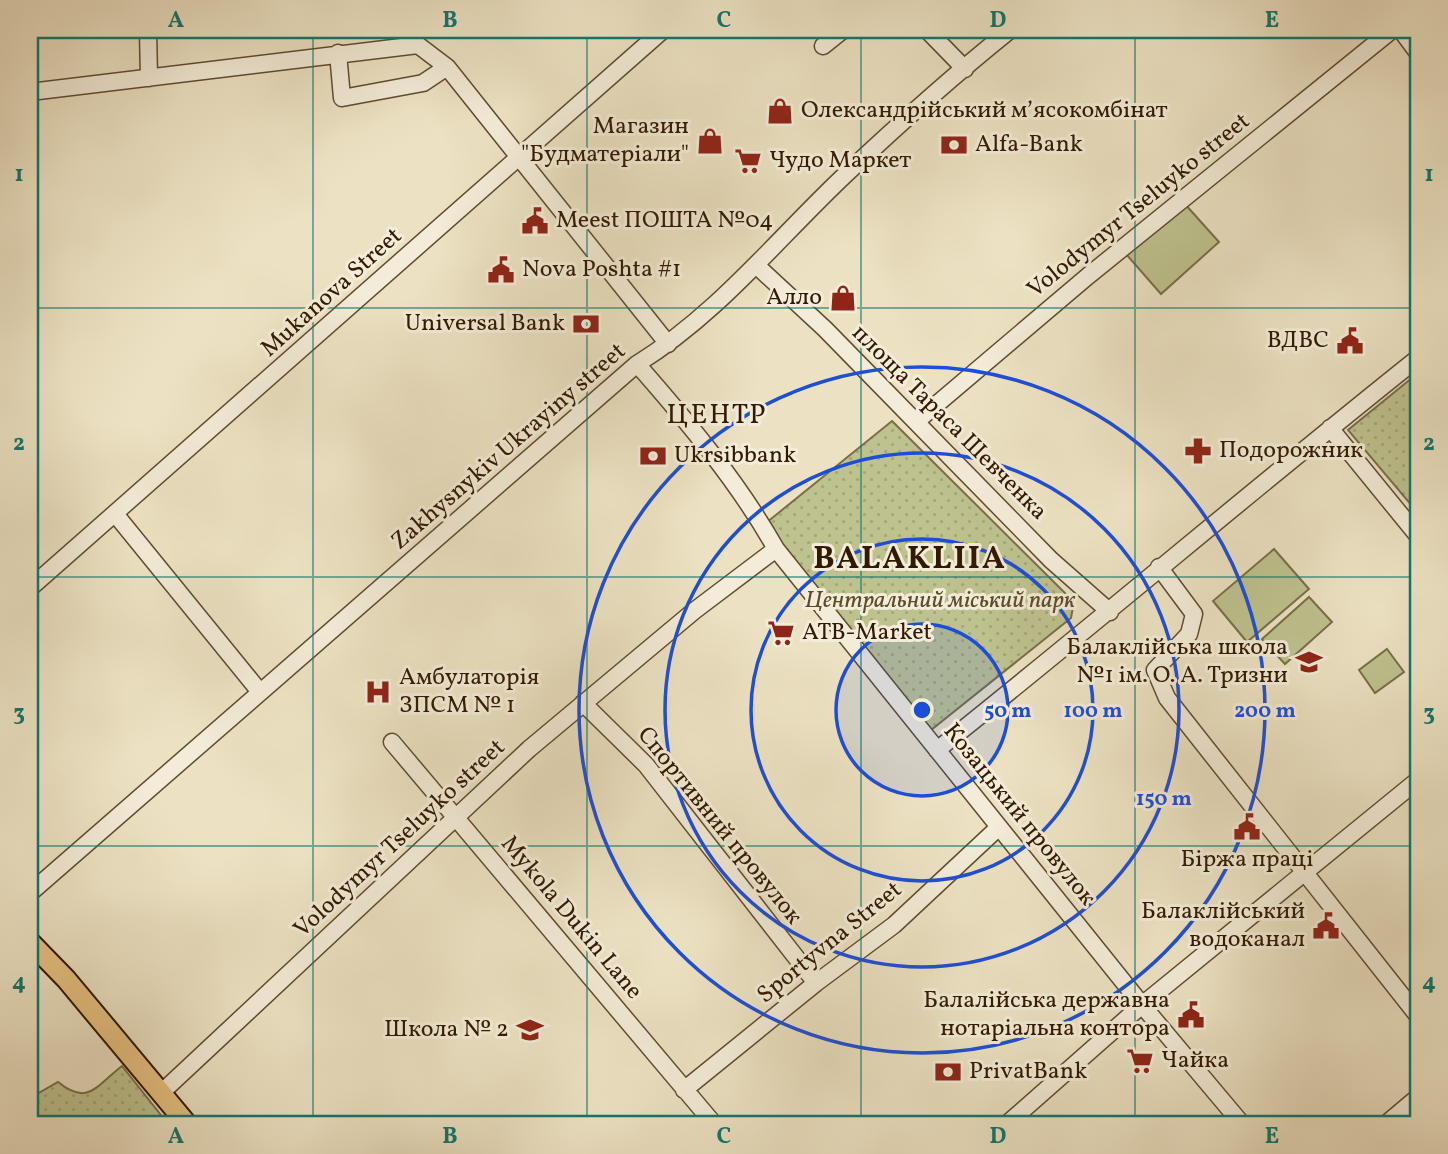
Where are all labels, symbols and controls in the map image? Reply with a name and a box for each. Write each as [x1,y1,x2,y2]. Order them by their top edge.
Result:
text: A [168,5,184,37]
text: B [442,5,458,37]
text: C [717,5,731,37]
text: D [990,5,1007,37]
text: E [1265,5,1279,37]
place label: Олександрійський мʼясокомбінат [801,94,1168,128]
shop icon: Олександрійський мʼясокомбінат [765,96,795,126]
street label: Volodymyr Tseluyko street [1020,105,1258,307]
place label: Магазин "Будматеріали" [521,110,689,172]
shop icon: Магазин "Будматеріали" [695,126,725,156]
place label: Alfa-Bank [975,128,1083,162]
bank icon: Alfa-Bank [939,130,969,160]
place label: Чудо Маркет [769,144,912,178]
supermarket icon: Чудо Маркет [733,146,763,176]
text: 1 [14,159,24,191]
text: 1 [1424,159,1434,191]
place label: Meest ПОШТА №04 [556,204,773,238]
public building icon: Meest ПОШТА №04 [520,206,550,236]
street label: Mukanova Street [254,220,410,366]
place label: Nova Poshta #1 [522,253,681,287]
public building icon: Nova Poshta #1 [486,255,516,285]
place label: Алло [766,281,822,315]
shop icon: Алло [828,283,858,313]
place label: Universal Bank [405,307,565,341]
bank icon: Universal Bank [571,309,601,339]
street label: площа Тараса Шевченка [843,317,1055,529]
place label: ВДВС [1267,324,1329,358]
public building icon: ВДВС [1335,326,1365,356]
street label: Zakhysnykiv Ukrayiny street [384,335,634,559]
district label: ЦЕНТР [666,396,768,435]
text: 2 [13,428,25,460]
text: 2 [1423,428,1435,460]
place label: Подорожник [1219,434,1363,468]
pharmacy icon: Подорожник [1183,436,1213,466]
place label: Ukrsibbank [674,439,796,473]
bank icon: Ukrsibbank [638,441,668,471]
district label: BALAKLIIA [813,538,1007,582]
park label: Центральний міський парк [805,584,1076,618]
place label: ATB-Market [802,616,932,650]
supermarket icon: ATB-Market [766,618,796,648]
place label: Балаклійська школа №1 ім. О. А. Тризни [1066,631,1288,693]
school or university icon: Балаклійська школа №1 ім. О. А. Тризни [1294,647,1324,677]
place label: Амбулаторія ЗПСМ № 1 [399,661,539,723]
hospital icon: Амбулаторія ЗПСМ № 1 [363,677,393,707]
text: 50 m [984,697,1032,726]
text: 100 m [1063,697,1123,726]
text: 200 m [1234,697,1296,726]
text: 3 [13,698,25,730]
centre of rings [910,698,934,722]
text: 3 [1423,698,1435,730]
street label: Козацький провулок [935,716,1104,914]
street label: Спортивний провулок [628,720,810,932]
street label: Volodymyr Tseluyko street [287,732,513,946]
text: 150 m [1136,785,1192,814]
public building icon: Біржа праці [1232,812,1262,842]
street label: Mykola Dukin Lane [492,829,650,1007]
place label: Біржа праці [1181,843,1313,877]
street label: Sportyvna Street [750,874,910,1012]
place label: Балаклійський водоканал [1141,895,1305,957]
public building icon: Балаклійський водоканал [1311,911,1341,941]
text: 4 [12,967,26,999]
text: 4 [1422,967,1436,999]
place label: Балалійська державна нотаріальна контора [923,984,1170,1046]
public building icon: Балалійська державна нотаріальна контора [1176,1000,1206,1030]
place label: Школа № 2 [384,1013,509,1047]
school or university icon: Школа № 2 [515,1015,545,1045]
place label: Чайка [1161,1044,1229,1078]
supermarket icon: Чайка [1125,1046,1155,1076]
place label: PrivatBank [969,1055,1087,1089]
bank icon: PrivatBank [933,1057,963,1087]
text: A [168,1121,184,1153]
text: B [442,1121,458,1153]
text: C [717,1121,731,1153]
text: D [990,1121,1007,1153]
text: E [1265,1121,1279,1153]

